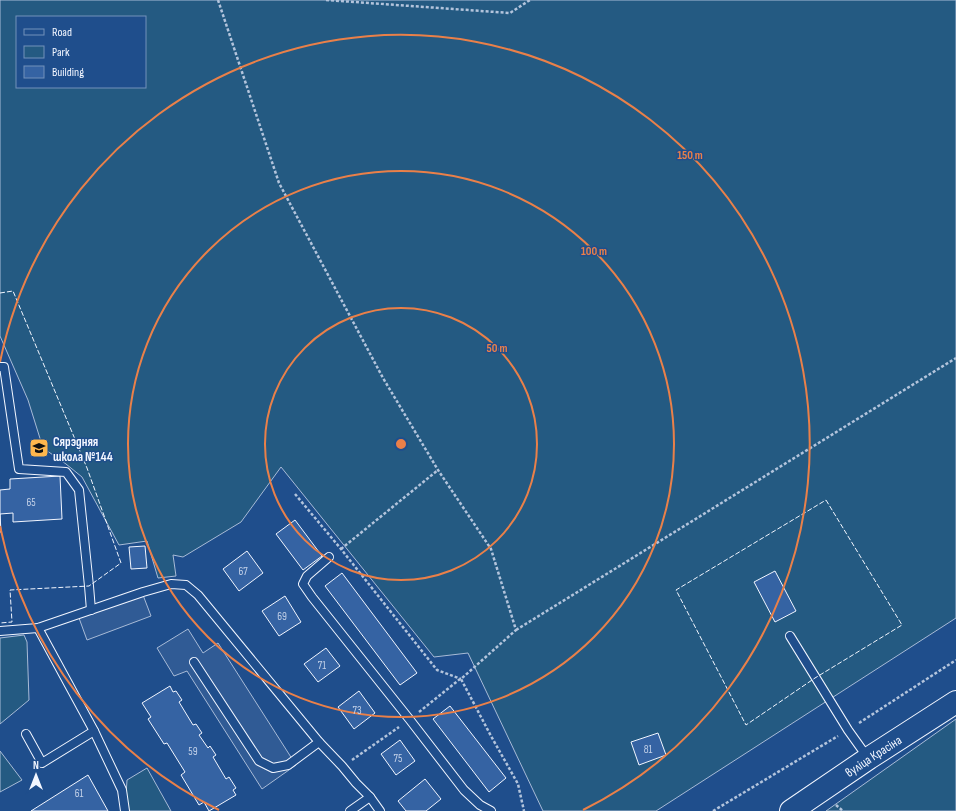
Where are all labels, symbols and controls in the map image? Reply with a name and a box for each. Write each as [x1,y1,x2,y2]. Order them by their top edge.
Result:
legend [16,16,146,88]
text: Road [52,25,72,40]
text: Park [52,45,70,60]
text: Building [52,65,84,80]
text: 150 m [677,148,703,163]
text: 100 m [581,244,607,259]
text: 50 m [487,341,507,356]
place label: Сярэдняя школа №144 [53,434,113,465]
school or university icon: Сярэдняя школа №144 [28,437,50,459]
centre of rings [394,437,408,451]
house number: 65 [26,496,36,509]
house number: 67 [238,565,248,578]
house number: 69 [277,610,287,623]
house number: 71 [318,659,326,672]
house number: 73 [352,704,362,717]
street label: вуліца Красіна [842,732,905,781]
house number: 81 [644,743,652,756]
house number: 59 [188,745,198,758]
house number: 75 [394,752,402,765]
north arrow [16,755,56,795]
text: N [33,759,39,772]
house number: 61 [75,787,83,800]

